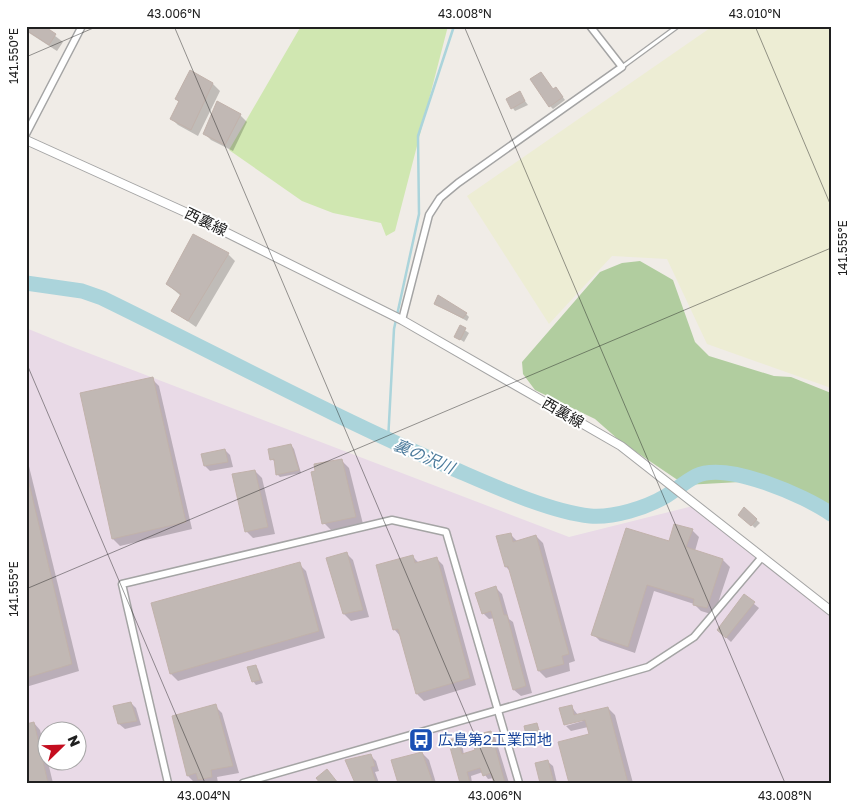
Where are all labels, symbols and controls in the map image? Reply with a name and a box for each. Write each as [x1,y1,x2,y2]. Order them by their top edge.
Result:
text: 43.006°N [147,6,201,21]
text: 43.008°N [438,6,492,21]
text: 43.010°N [729,6,781,21]
text: 141.550°E [6,28,21,84]
street label: 西裏線 [182,203,231,239]
text: 141.555°E [835,220,850,276]
street label: 西裏線 [540,393,587,431]
water label: 裏の沢川 [391,434,459,478]
text: 141.555°E [6,561,21,617]
north arrow [38,722,88,772]
bus stop icon: 広島第2工業団地 [408,727,434,753]
place label: 広島第2工業団地 [438,730,552,748]
text: N [65,733,84,749]
text: 43.004°N [177,788,231,803]
text: 43.006°N [468,788,522,803]
text: 43.008°N [758,788,812,803]

